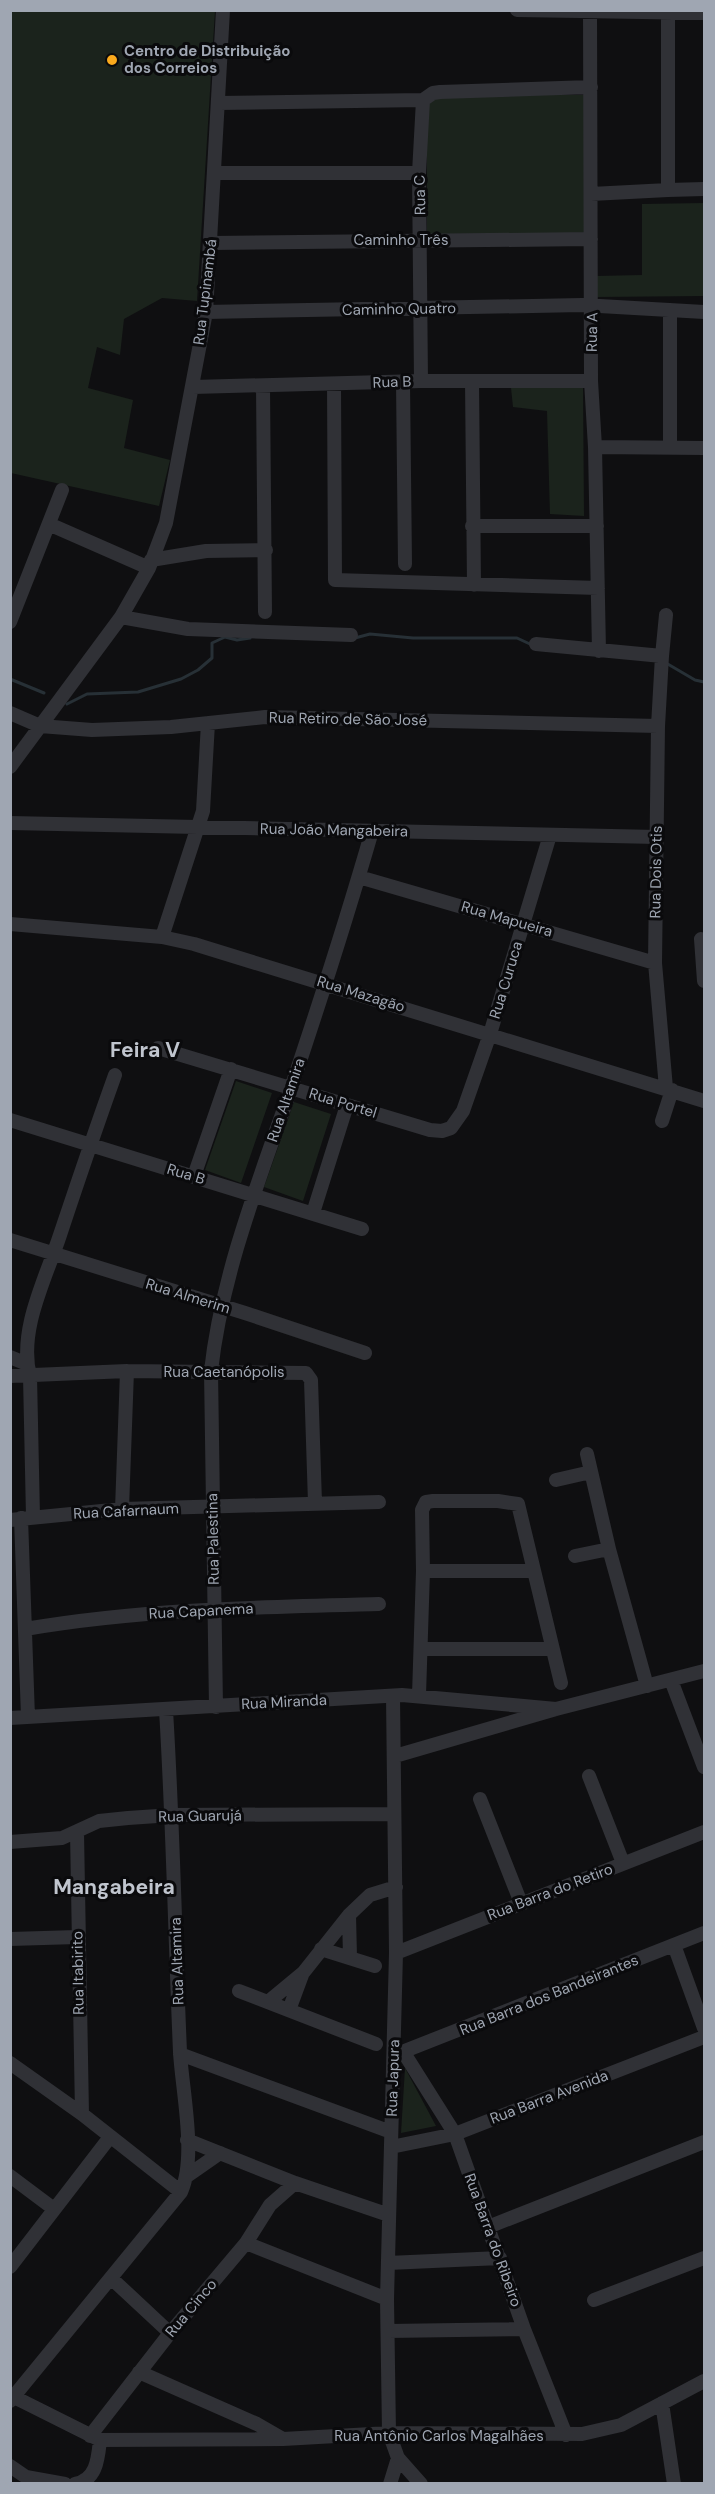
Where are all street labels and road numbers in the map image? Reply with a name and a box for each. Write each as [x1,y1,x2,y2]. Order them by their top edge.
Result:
street label: Rua C [410,174,430,215]
street label: Caminho Três [354,230,448,250]
street label: Rua Tupinambá [189,238,221,346]
street label: Caminho Quatro [342,298,456,320]
street label: Rua A [582,312,602,352]
street label: Rua B [372,371,412,393]
street label: Rua Retiro de São José [269,708,427,730]
street label: Rua João Mangabeira [260,819,408,841]
street label: Rua Dois Otis [645,826,667,918]
street label: Rua Mapueira [459,896,555,942]
street label: Rua Curuca [485,939,527,1021]
street label: Rua Mazagão [315,971,407,1017]
street label: Rua Altamira [262,1055,310,1145]
street label: Rua Portel [307,1083,379,1123]
street label: Rua B [165,1159,207,1189]
street label: Rua Almerim [143,1274,233,1318]
street label: Rua Caetanópolis [163,1362,285,1382]
street label: Rua Palestina [202,1493,224,1585]
street label: Rua Cafarnaum [73,1498,179,1524]
street label: Rua Capanema [148,1598,254,1624]
street label: Rua Miranda [241,1690,327,1714]
street label: Rua Guarujá [158,1805,242,1827]
street label: Rua Barra do Retiro [484,1859,616,1925]
street label: Rua Altamira [165,1917,189,2005]
street label: Rua Itabirito [67,1931,89,2015]
street label: Rua Barra dos Bandeirantes [457,1950,641,2040]
street label: Rua Japura [382,2039,404,2117]
street label: Rua Barra Avenida [487,2065,611,2129]
street label: Rua Barra do Ribeiro [460,2171,526,2310]
street label: Rua Cinco [161,2275,221,2341]
street label: Rua Antônio Carlos Magalhães [334,2426,544,2446]

